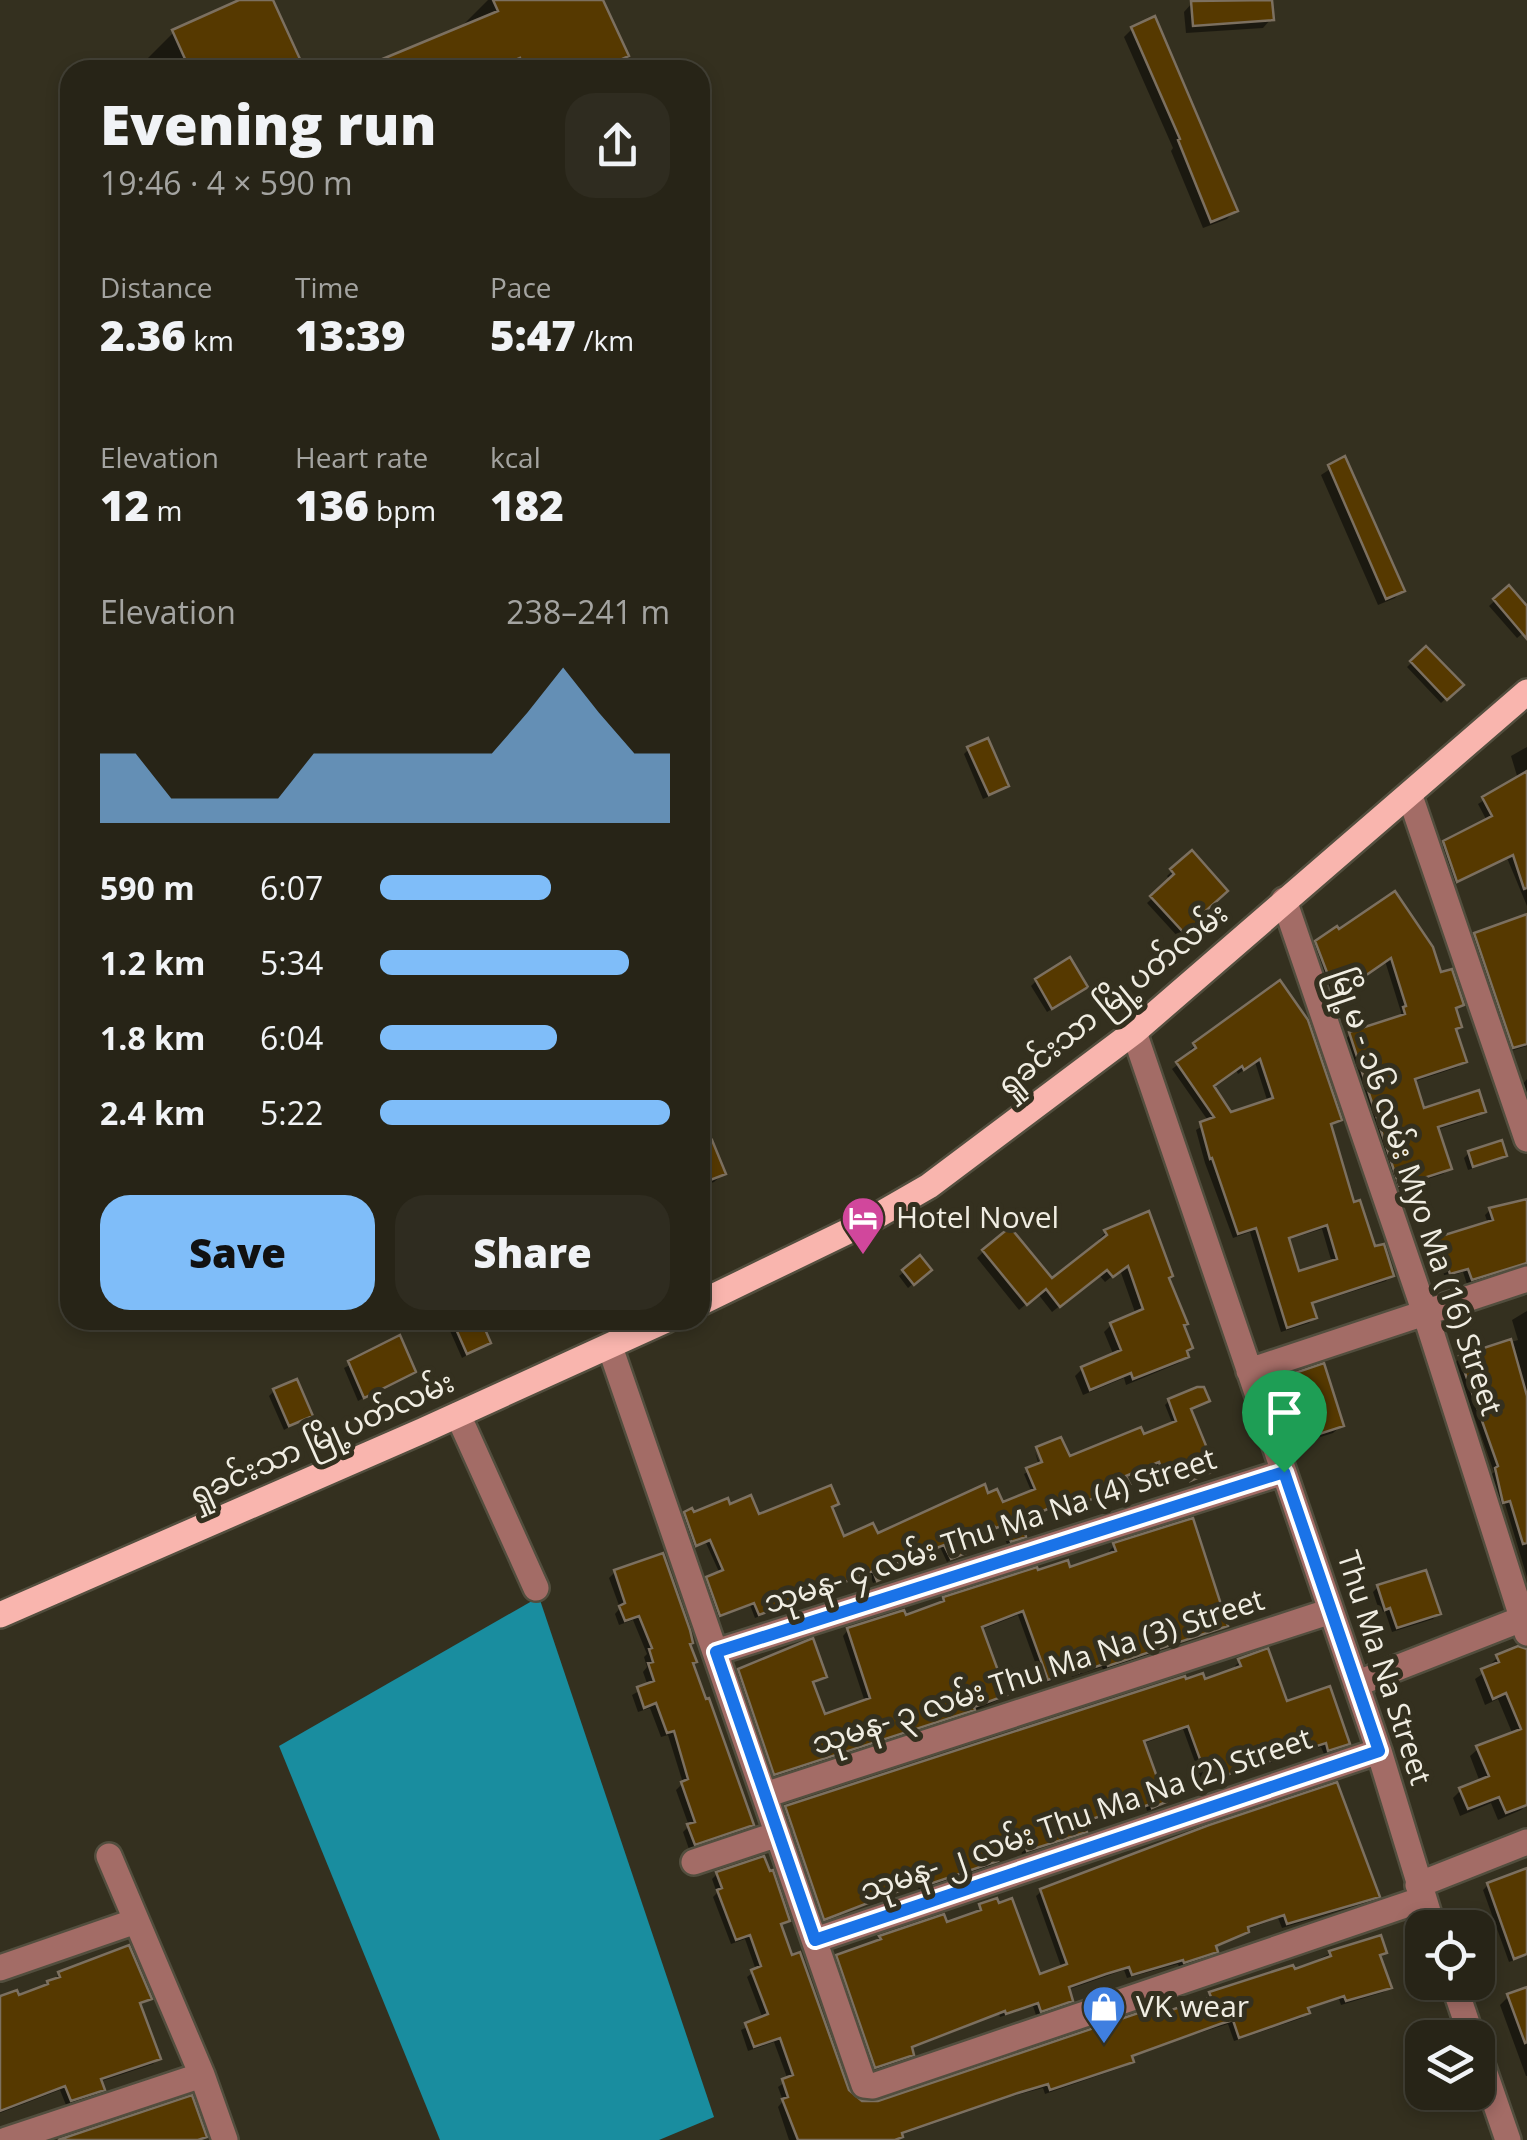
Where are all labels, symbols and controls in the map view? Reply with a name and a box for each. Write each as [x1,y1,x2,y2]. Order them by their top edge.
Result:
text: Evening run [100,86,436,161]
button: share [565,93,670,198]
text: 19:46 · 4 × 590 m [100,161,353,204]
text: Distance [100,268,213,306]
text: Time [295,268,359,306]
text: Pace [490,268,552,306]
text: 2.36 [100,306,186,363]
text: 13:39 [295,306,406,363]
text: 5:47 [490,306,576,363]
text: km [186,321,234,359]
text: /km [576,321,634,359]
text: Elevation [100,438,219,476]
text: Heart rate [295,438,428,476]
text: kcal [490,438,541,476]
text: 12 [100,476,149,533]
text: 136 [295,476,369,533]
text: 182 [490,476,564,533]
text: m [149,491,182,529]
text: bpm [369,491,436,529]
text: Elevation [100,590,236,633]
text: 238–241 m [506,590,670,633]
text: 590 m [100,866,195,909]
text: 6:07 [260,866,323,909]
street label: ရှုခင်းသာ မြို့ပတ်လမ်း [986,892,1240,1110]
text: 1.2 km [100,941,205,984]
text: 5:34 [260,941,323,984]
street label: မြို့မ - ၁၆ လမ်း Myo Ma (16) Street [1316,963,1513,1422]
text: 1.8 km [100,1016,205,1059]
text: 6:04 [260,1016,323,1059]
text: 2.4 km [100,1091,205,1134]
text: 5:22 [260,1091,323,1134]
button: Save [100,1195,375,1310]
button: Share [395,1195,670,1310]
hotel icon: Hotel Novel [840,1195,886,1256]
place label: Hotel Novel [896,1196,1059,1237]
street label: ရှုခင်းသာ မြို့ပတ်လမ်း [181,1360,463,1520]
pin [1242,1370,1327,1473]
icon: arrive [1257,1385,1312,1440]
street label: သုမန- ၄ လမ်း Thu Ma Na (4) Street [758,1437,1223,1628]
street label: Thu Ma Na Street [1328,1545,1443,1790]
street label: သုမန- ၃ လမ်း Thu Ma Na (3) Street [806,1578,1271,1769]
street label: သုမန- ၂ လမ်း Thu Ma Na (2) Street [854,1717,1319,1916]
map controls [1405,1910,1495,2110]
button: locate [1405,1910,1495,2000]
shop icon: VK wear [1081,1984,1127,2045]
place label: VK wear [1136,1985,1249,2026]
button: layers [1405,2020,1495,2110]

